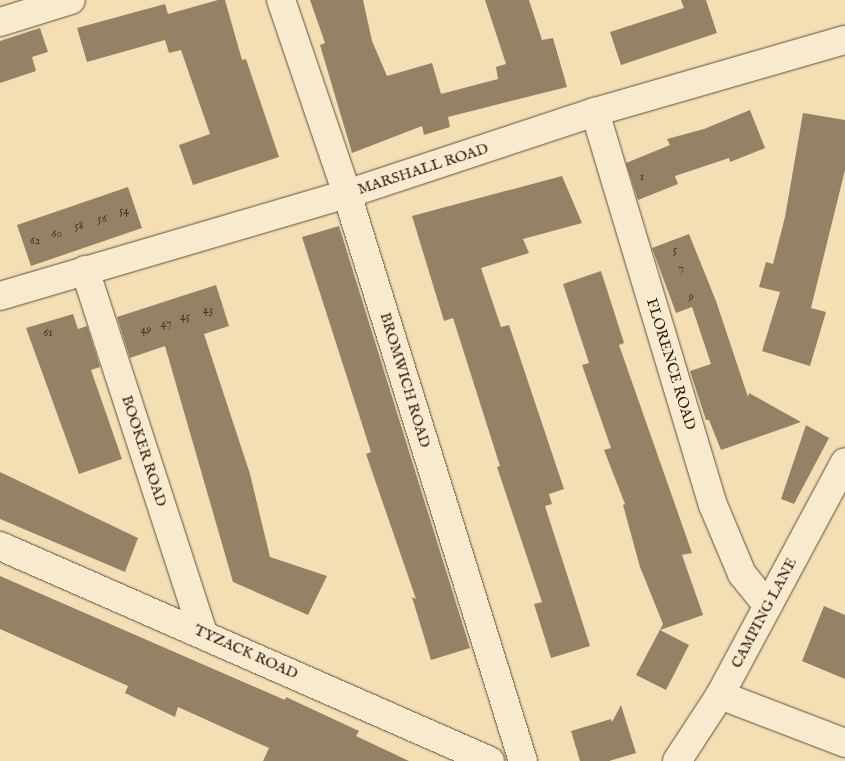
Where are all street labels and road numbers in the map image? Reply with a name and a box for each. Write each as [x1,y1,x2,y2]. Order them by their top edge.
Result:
street label: MARSHALL ROAD [355,139,491,199]
street label: FLORENCE ROAD [642,296,700,432]
street label: BROMWICH ROAD [376,310,434,450]
street label: BOOKER ROAD [118,393,170,509]
street label: CAMPING LANE [727,555,801,671]
street label: TYZACK ROAD [191,621,301,683]

